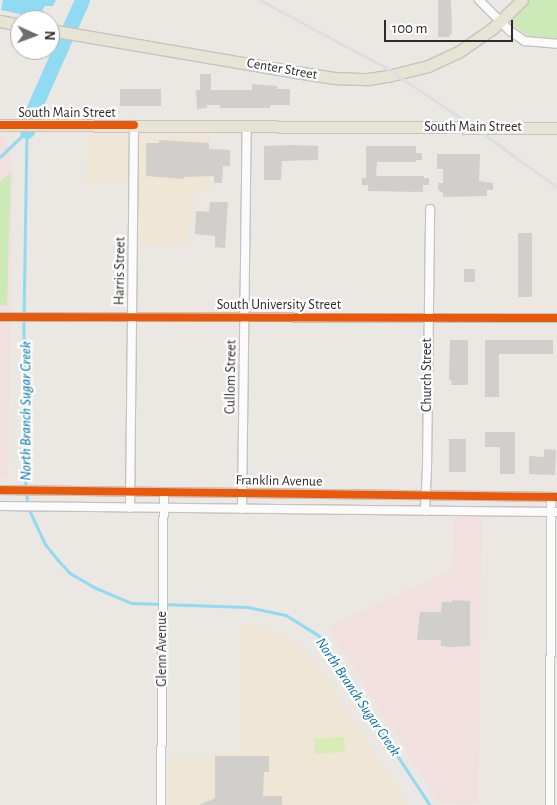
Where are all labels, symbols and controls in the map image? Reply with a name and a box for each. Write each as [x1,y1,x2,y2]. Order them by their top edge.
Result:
north arrow [10,10,60,60]
scale bar [387,10,516,42]
text: 100 m [392,21,427,36]
text: N [42,30,56,41]
street label: Center Street [245,55,319,83]
street label: South Main Street [18,105,116,121]
street label: South Main Street [424,119,522,135]
street label: Harris Street [111,237,129,305]
street label: South University Street [217,297,341,313]
street label: Church Street [419,338,435,412]
street label: Cullom Street [222,340,240,414]
water label: North Branch Sugar Creek [17,341,35,481]
street label: Franklin Avenue [235,472,323,490]
street label: Glenn Avenue [154,611,170,687]
water label: North Branch Sugar Creek [312,634,404,760]

